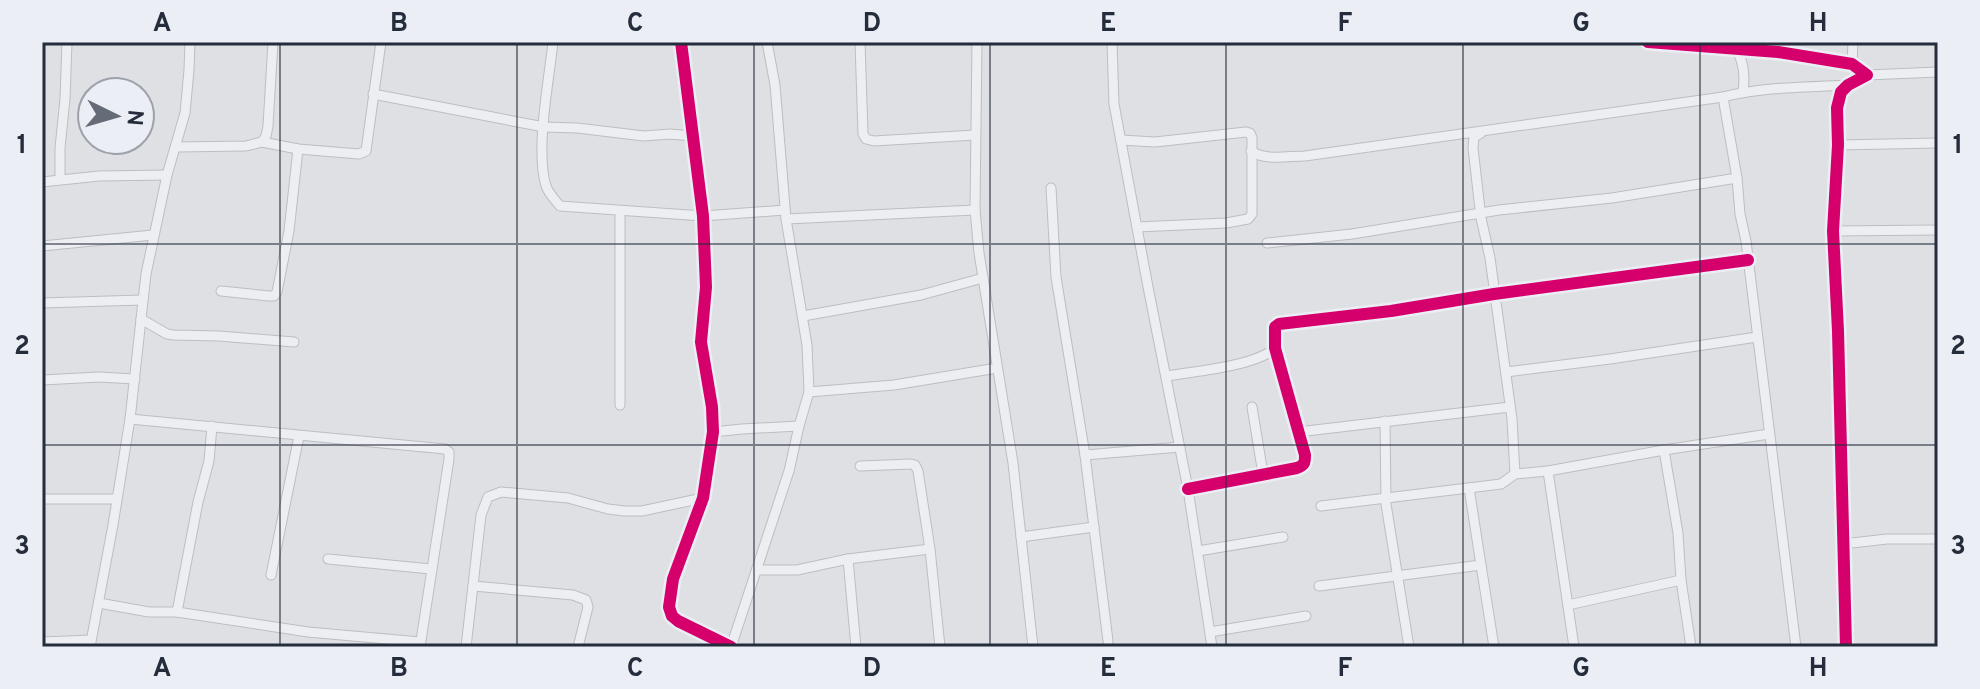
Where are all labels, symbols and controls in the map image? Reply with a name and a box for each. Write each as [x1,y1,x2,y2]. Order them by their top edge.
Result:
text: A [153,8,171,41]
text: B [390,8,408,41]
text: C [627,8,643,41]
text: D [863,8,881,41]
text: E [1100,8,1116,41]
text: F [1338,8,1353,41]
text: G [1572,8,1590,41]
text: H [1809,8,1827,41]
north arrow [76,76,156,156]
text: N [119,108,148,127]
text: 1 [17,130,27,163]
text: 1 [1953,130,1963,163]
text: 2 [14,331,30,364]
text: 2 [1950,331,1966,364]
text: 3 [14,531,30,564]
text: 3 [1950,531,1966,564]
text: A [153,653,171,686]
text: B [390,653,408,686]
text: C [627,653,643,686]
text: D [863,653,881,686]
text: E [1100,653,1116,686]
text: F [1338,653,1353,686]
text: G [1572,653,1590,686]
text: H [1809,653,1827,686]

